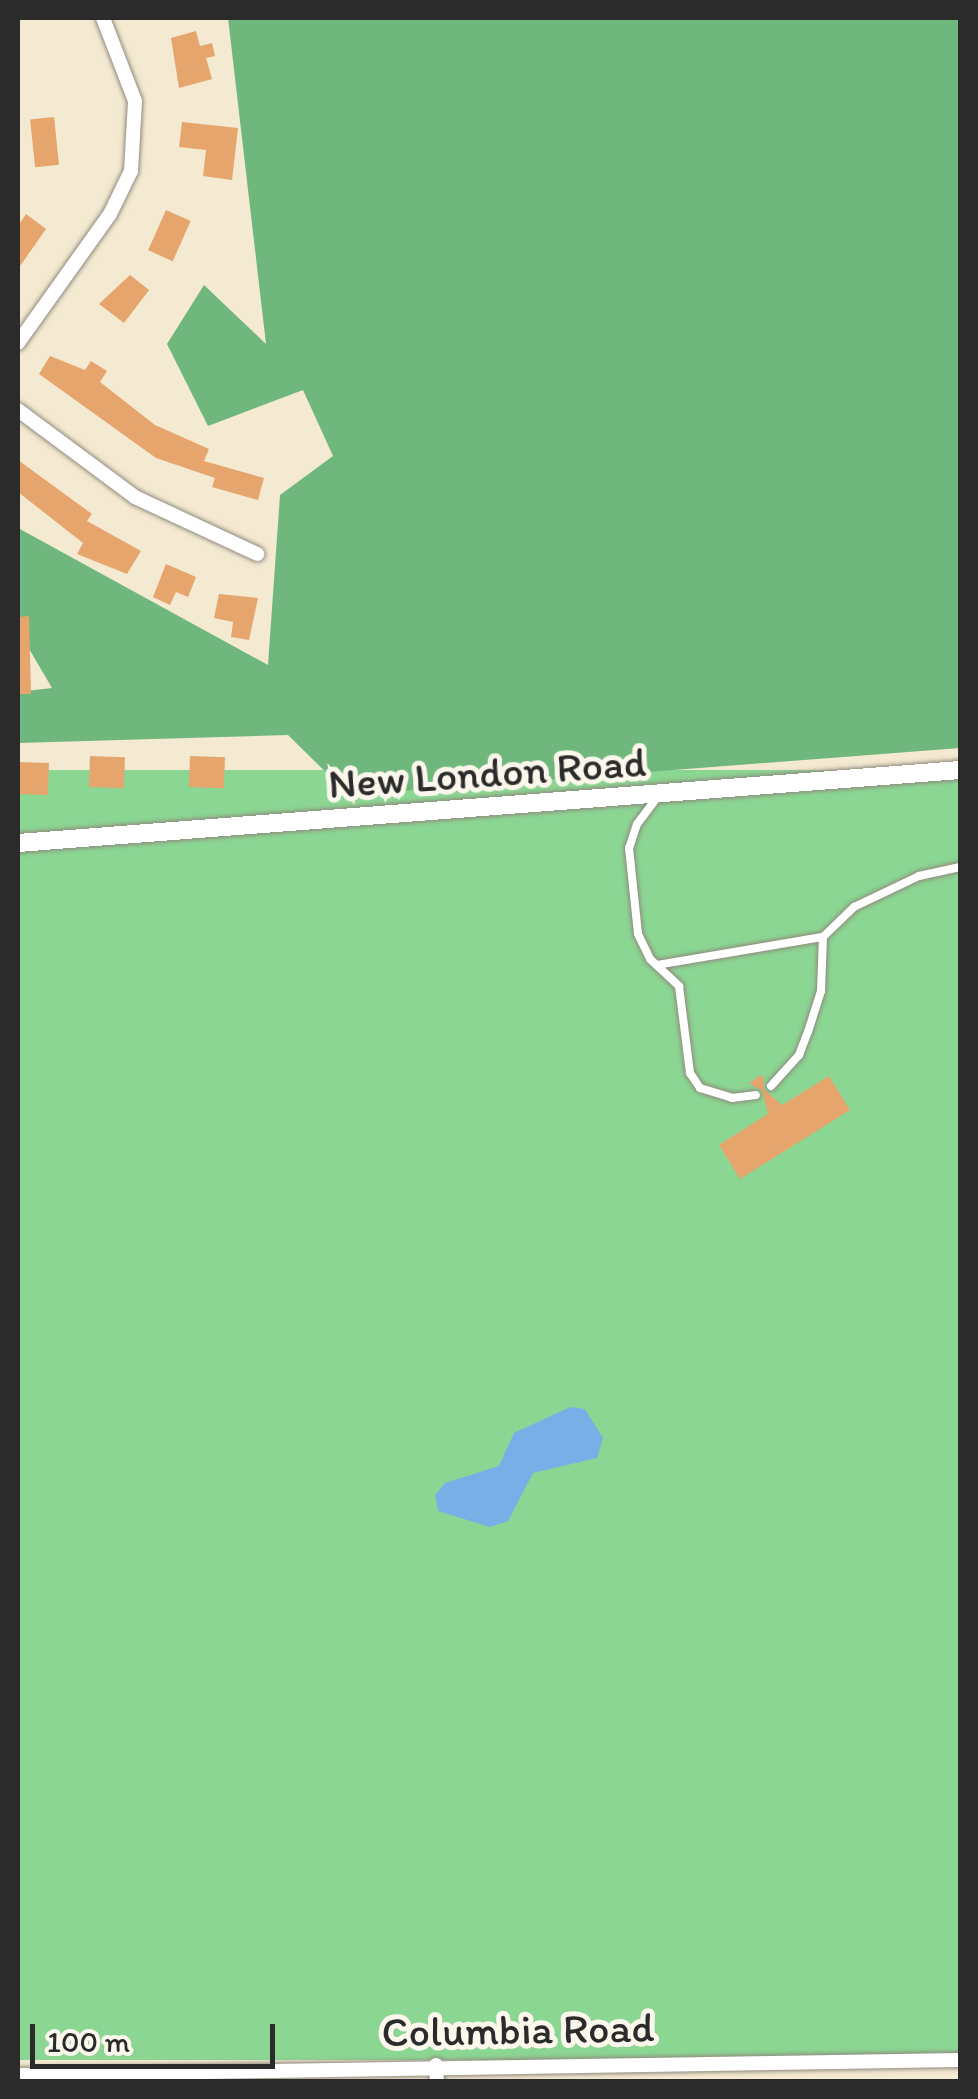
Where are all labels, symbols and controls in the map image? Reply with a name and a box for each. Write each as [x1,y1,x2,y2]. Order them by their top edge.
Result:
street label: New London Road [325,737,649,809]
street label: Columbia Road [382,2002,654,2058]
scale bar [35,2004,280,2066]
text: 100 m [47,2023,130,2060]

